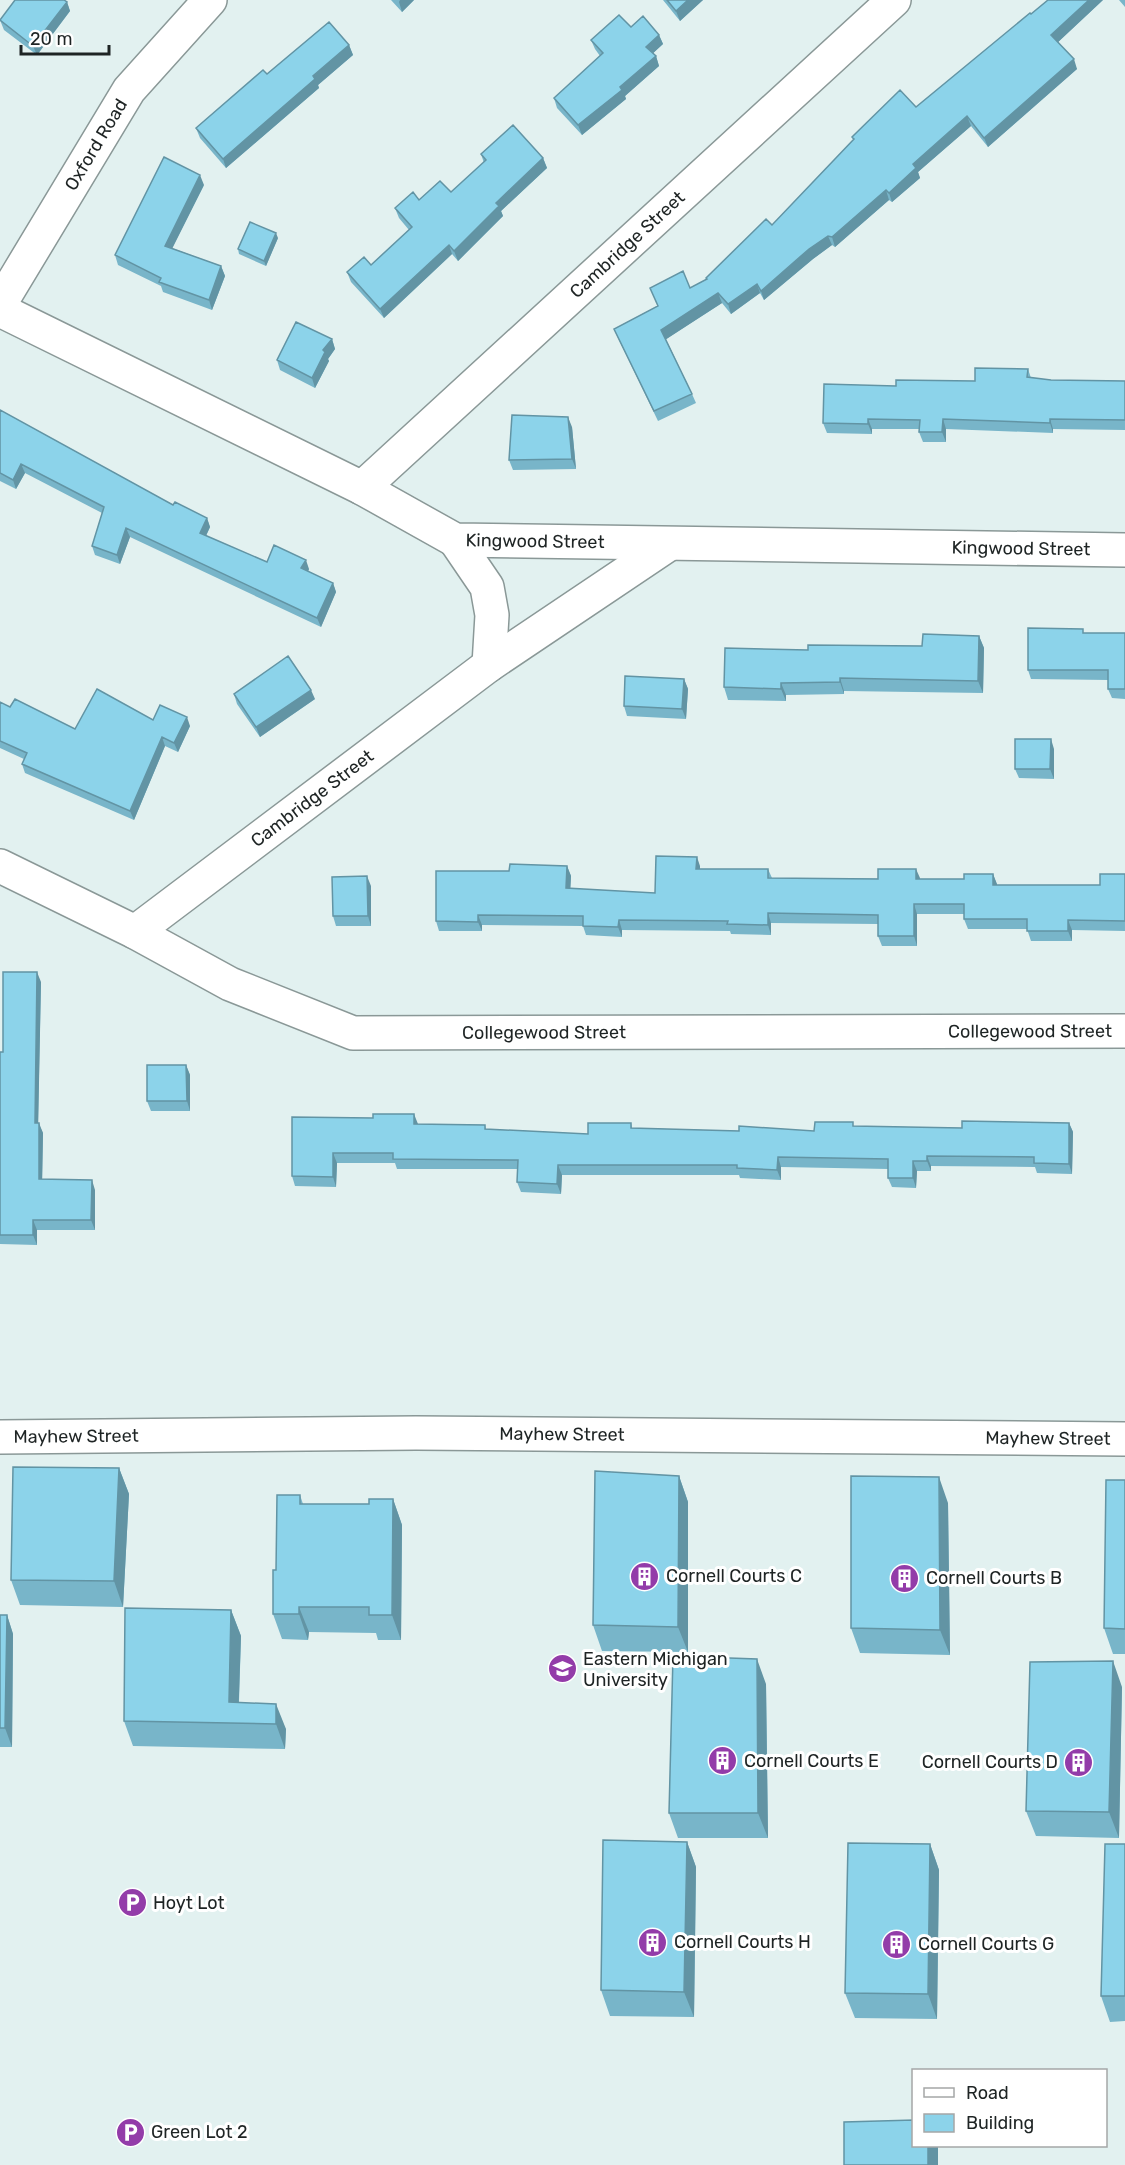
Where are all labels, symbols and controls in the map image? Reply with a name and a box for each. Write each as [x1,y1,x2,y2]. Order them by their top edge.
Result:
scale bar [21,18,110,56]
text: 20 m [30,28,72,50]
street label: Oxford Road [60,95,132,195]
street label: Cambridge Street [565,187,689,303]
street label: Kingwood Street [465,529,605,553]
street label: Kingwood Street [951,536,1091,560]
street label: Cambridge Street [247,745,378,852]
street label: Collegewood Street [948,1020,1112,1042]
street label: Collegewood Street [462,1021,626,1044]
street label: Mayhew Street [499,1423,625,1446]
street label: Mayhew Street [13,1425,139,1448]
street label: Mayhew Street [985,1427,1111,1450]
building icon: Cornell Courts C [629,1560,661,1592]
building icon: Cornell Courts B [889,1562,921,1594]
place label: Cornell Courts C [666,1565,802,1587]
place label: Cornell Courts B [926,1567,1062,1589]
place label: Eastern Michigan University [583,1648,728,1691]
school or university icon: Eastern Michigan University [546,1653,578,1685]
building icon: Cornell Courts E [707,1745,739,1777]
building icon: Cornell Courts D [1063,1746,1095,1778]
place label: Cornell Courts E [744,1750,879,1772]
place label: Cornell Courts D [922,1751,1058,1773]
parking icon: Hoyt Lot [116,1887,148,1919]
place label: Hoyt Lot [153,1892,224,1914]
building icon: Cornell Courts H [637,1926,669,1958]
building icon: Cornell Courts G [881,1928,913,1960]
place label: Cornell Courts H [674,1931,811,1953]
place label: Cornell Courts G [918,1933,1054,1955]
legend [912,2069,1107,2147]
text: Road [966,2082,1009,2104]
text: Building [966,2112,1034,2134]
parking icon: Green Lot 2 [114,2116,146,2148]
place label: Green Lot 2 [151,2121,248,2143]

